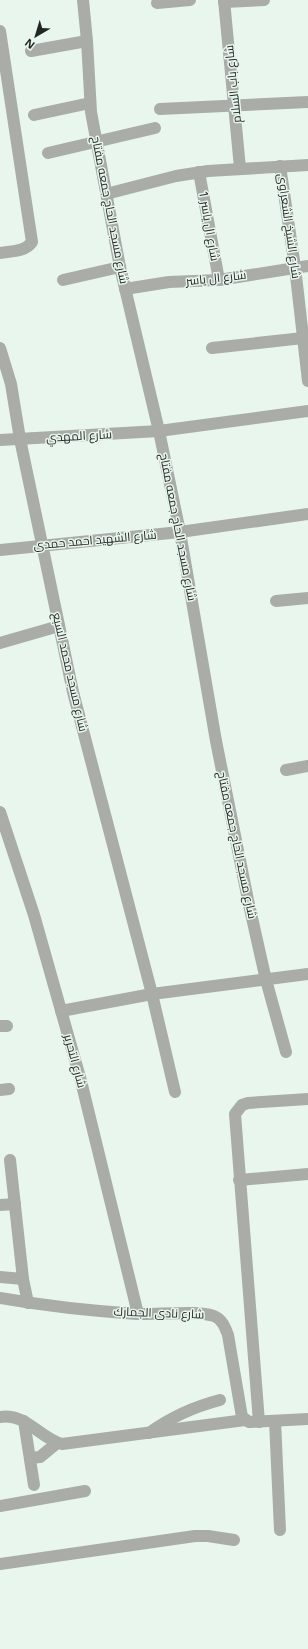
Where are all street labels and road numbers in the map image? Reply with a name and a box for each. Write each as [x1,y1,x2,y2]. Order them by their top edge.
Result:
street label: شارع باب السلام [220,44,245,124]
street label: شارع مسجد الحاج جمعه مفتاح [88,134,133,285]
street label: شارع الشيخ الشعراوى [274,172,305,280]
street label: شارع ال ياسر 1 [195,190,224,262]
street label: شارع ال ياسر [184,266,247,289]
street label: شارع المهدي [46,425,113,448]
street label: شارع مسجد الحاج جمعه مفتاح [156,451,201,602]
street label: شارع الشهيد احمد حمدى [33,526,157,553]
street label: شارع مسجد محمد السبع [49,611,92,733]
street label: شارع مسجد الحاج جمعه مفتاح [214,770,261,920]
street label: شارع التحرير [60,1031,91,1090]
street label: شارع نادى الجمارك [113,1302,205,1323]

